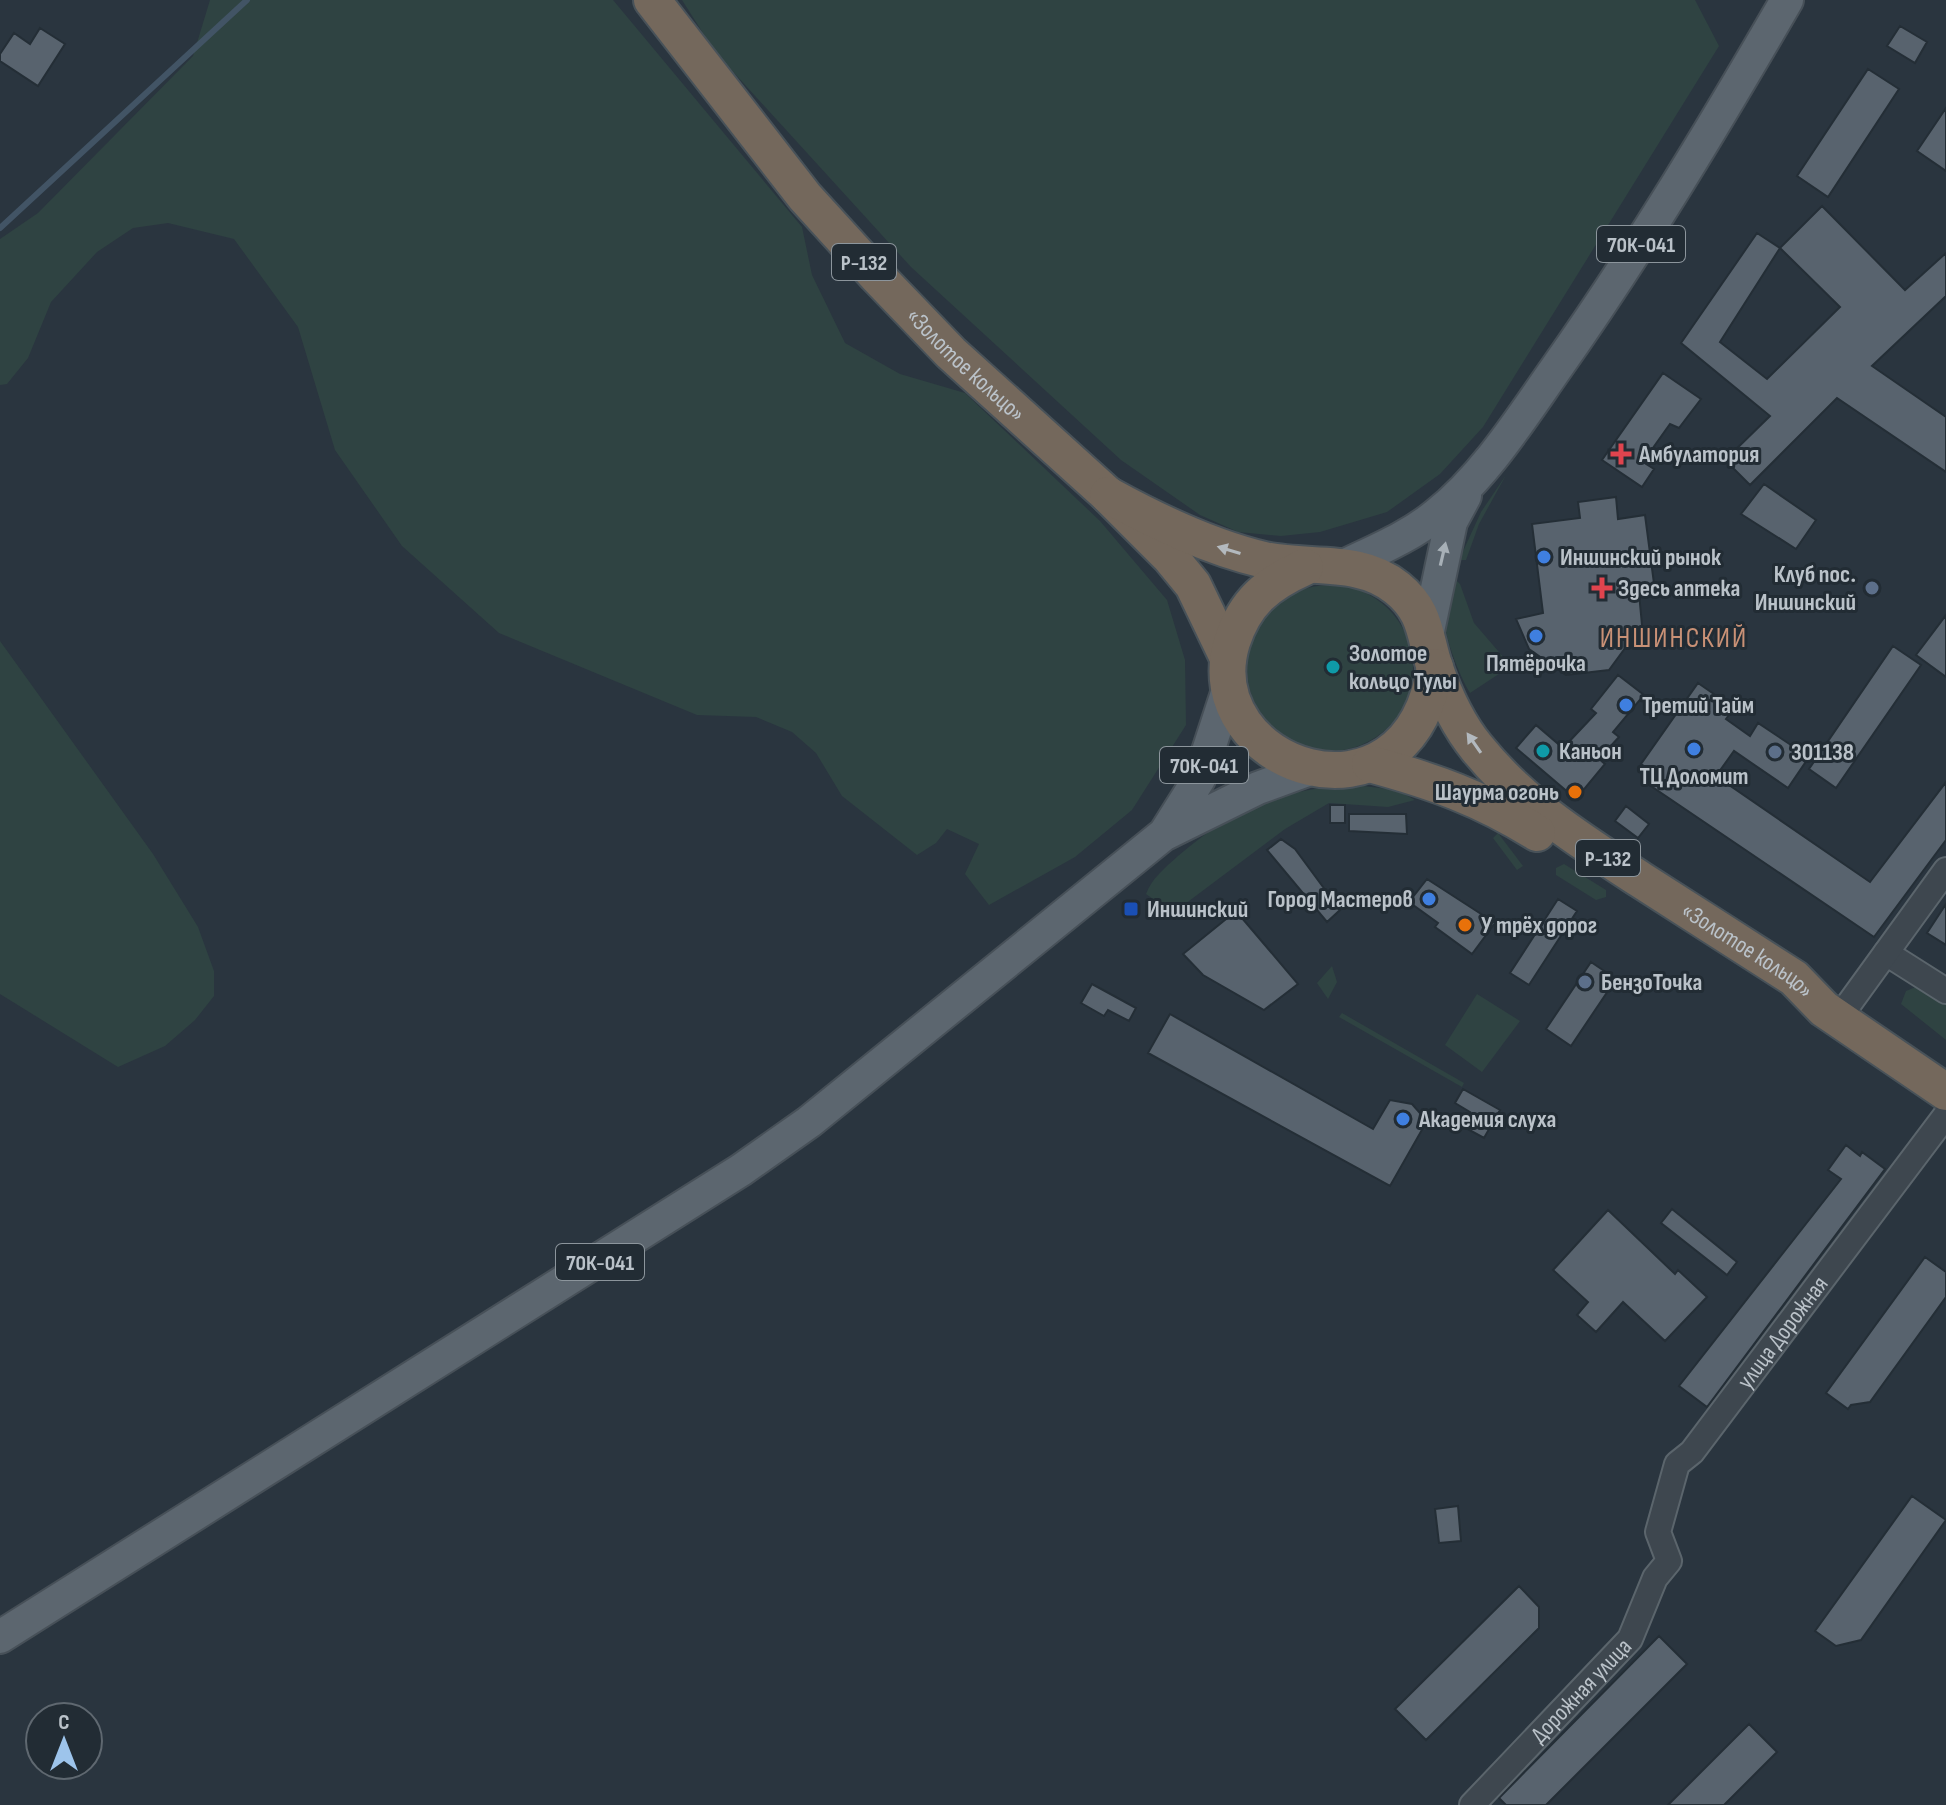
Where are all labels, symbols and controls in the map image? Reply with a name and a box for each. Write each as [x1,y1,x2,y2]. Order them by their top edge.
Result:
road number: 70К-041 [1597,226,1685,262]
road number: Р-132 [832,244,896,280]
street label: «Золотое кольцо» [900,302,1031,428]
place label: Амбулатория [1638,440,1759,469]
marker: Амбулатория [1610,443,1632,465]
one-way arrow [1438,542,1450,567]
one-way arrow [1217,543,1241,556]
place label: Иншинский рынок [1560,543,1722,572]
marker: Иншинский рынок [1535,548,1553,566]
place label: Клуб пос. Иншинский [1755,560,1856,617]
place label: Здесь аптека [1618,574,1740,603]
marker: Здесь аптека [1593,579,1611,597]
marker: Клуб пос. Иншинский [1863,579,1881,597]
district label: ИНШИНСКИЙ [1600,622,1748,655]
marker: Пятёрочка [1527,627,1545,645]
place label: Золотое кольцо Тулы [1349,639,1457,696]
place label: Пятёрочка [1486,649,1586,678]
marker: Золотое кольцо Тулы [1324,658,1342,676]
place label: Третий Тайм [1642,691,1754,720]
marker: Третий Тайм [1617,696,1635,714]
one-way arrow [1467,732,1482,753]
place label: Каньон [1559,737,1622,766]
place label: 301138 [1791,738,1854,767]
marker: ТЦ Доломит [1685,740,1703,758]
marker: Каньон [1534,742,1552,760]
marker: 301138 [1766,743,1784,761]
road number: 70К-041 [1160,747,1248,783]
place label: ТЦ Доломит [1640,762,1748,791]
place label: Шаурма огонь [1435,778,1559,807]
marker: Шаурма огонь [1566,783,1584,801]
road number: Р-132 [1576,840,1640,876]
place label: Город Мастеров [1267,885,1413,914]
marker: Город Мастеров [1420,890,1438,908]
place label: Иншинский [1147,895,1248,924]
street label: «Золотое кольцо» [1676,896,1820,1005]
marker: Иншинский [1122,900,1140,918]
place label: У трёх дорог [1481,911,1597,940]
marker: У трёх дорог [1456,916,1474,934]
place label: БензоТочка [1601,968,1702,997]
marker: БензоТочка [1576,973,1594,991]
place label: Академия слуха [1418,1105,1556,1134]
marker: Академия слуха [1394,1110,1412,1128]
road number: 70К-041 [556,1244,644,1280]
street label: улица Дорожная [1731,1270,1835,1395]
street label: Дорожная улица [1525,1632,1638,1749]
north arrow [24,1701,104,1781]
text: С [58,1709,70,1736]

